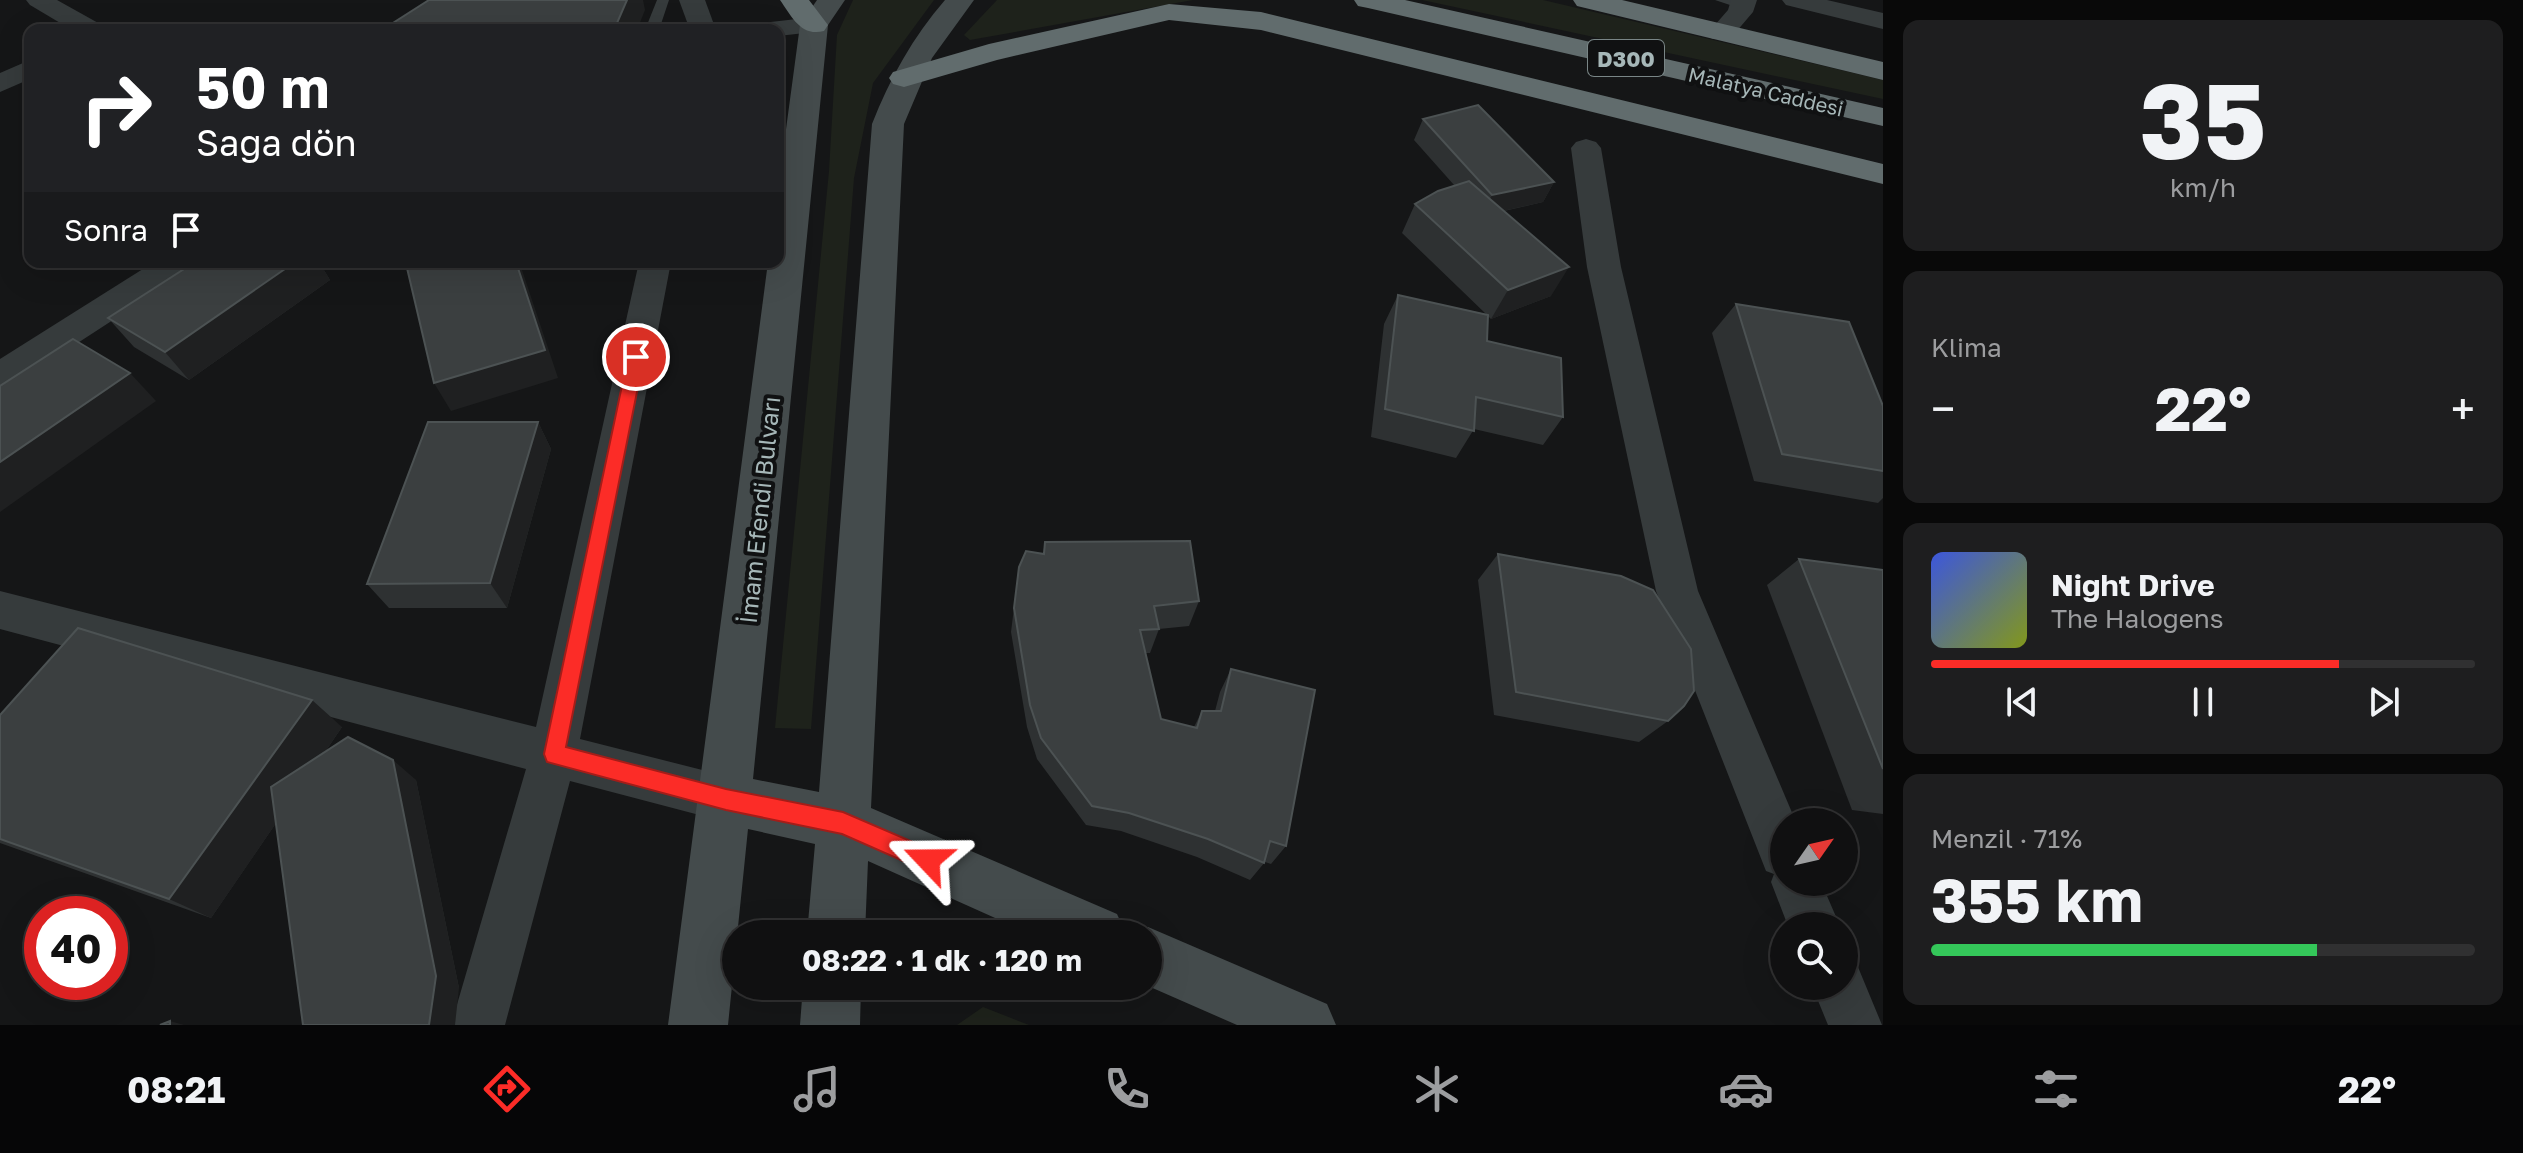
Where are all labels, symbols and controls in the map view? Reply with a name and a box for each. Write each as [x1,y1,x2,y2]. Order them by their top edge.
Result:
road number: D300 [1588,40,1664,76]
text: 50 m [196,53,330,120]
icon: right [64,56,168,160]
text: 35 [2140,57,2266,182]
street label: Malatya Caddesi [1686,61,1846,121]
text: Sağa dön [196,121,357,164]
text: km/h [2170,172,2236,203]
icon: arrive [164,208,208,252]
text: Sonra [64,212,148,248]
pin [602,323,670,391]
text: Klima [1931,332,2002,363]
icon: arrive [614,335,658,379]
text: 22° [2155,372,2251,444]
text: − [1931,382,1955,435]
text: + [2451,382,2475,435]
street label: İmam Efendi Bulvarı [733,395,785,625]
text: Night Drive [2051,567,2215,603]
text: The Halogens [2051,603,2224,634]
icon: previous [2000,680,2044,724]
icon: pause [2181,680,2225,724]
icon: next [2362,680,2406,724]
north arrow [1770,808,1858,896]
map controls [1770,808,1858,1000]
position arrow [886,818,970,902]
text: Menzil · 71% [1931,823,2082,854]
text: 355 km [1931,863,2143,935]
speed limit sign: 40 [24,896,128,1000]
button: search [1770,912,1858,1000]
text: 08:22 · 1 dk · 120 m [802,942,1082,978]
icon: directions [479,1061,535,1117]
icon: music [789,1061,845,1117]
icon: phone [1099,1061,1155,1117]
icon: climate [1409,1061,1465,1117]
icon: car [1718,1061,1774,1117]
icon: filters [2028,1061,2084,1117]
text: 08:21 [127,1068,225,1111]
text: 22° [2338,1068,2396,1111]

